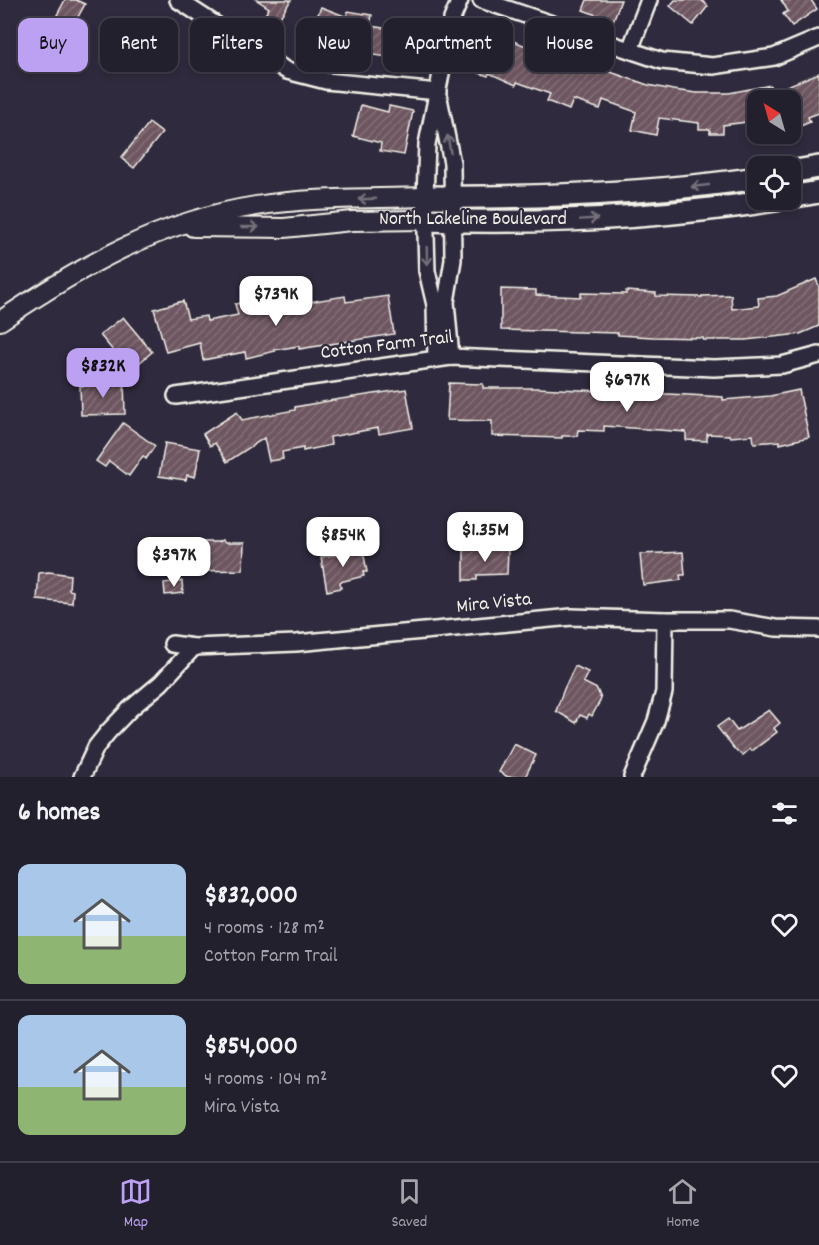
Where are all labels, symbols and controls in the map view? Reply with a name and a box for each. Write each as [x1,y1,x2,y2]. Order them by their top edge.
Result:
chip: Buy [18,18,88,72]
chip: Rent [100,18,178,72]
chip: Filters [190,18,284,72]
chip: New [296,18,371,72]
chip: Apartment [383,18,513,72]
chip: House [525,18,614,72]
north arrow [747,90,801,144]
map controls [747,90,801,210]
one-way arrow [443,135,454,155]
button: locate [747,156,801,210]
one-way arrow [690,180,710,191]
one-way arrow [357,193,377,204]
street label: North Lakeline Boulevard [379,206,567,234]
one-way arrow [578,213,598,224]
one-way arrow [239,221,259,233]
one-way arrow [421,245,432,265]
pin: $739K [234,276,318,327]
text: $739K [253,281,299,309]
street label: Cotton Farm Trail [319,324,455,368]
pin: $832K [61,348,145,399]
text: $832K [80,353,126,381]
pin: $697K [585,362,669,413]
text: $697K [604,367,650,395]
pin: $1.35M [436,512,534,563]
pin: $854K [301,517,385,568]
text: $1.35M [461,517,509,545]
text: $854K [321,522,365,550]
pin: $397K [132,537,216,588]
text: $397K [151,542,197,570]
street label: Mira Vista [455,586,533,622]
text: 6 homes [18,795,100,832]
icon: filters [768,797,801,830]
text: $832,000 [204,878,298,915]
icon: home [66,888,138,960]
icon: heart [768,908,801,941]
text: 4 rooms · 128 m² [204,915,325,943]
text: Cotton Farm Trail [204,943,338,971]
text: $854,000 [204,1029,298,1066]
icon: home [66,1039,138,1111]
icon: heart [768,1059,801,1092]
text: 4 rooms · 104 m² [204,1066,327,1094]
text: Mira Vista [204,1094,279,1122]
tab: Map [119,1175,152,1234]
tab: Saved [391,1175,427,1234]
tab: Home [666,1175,700,1234]

